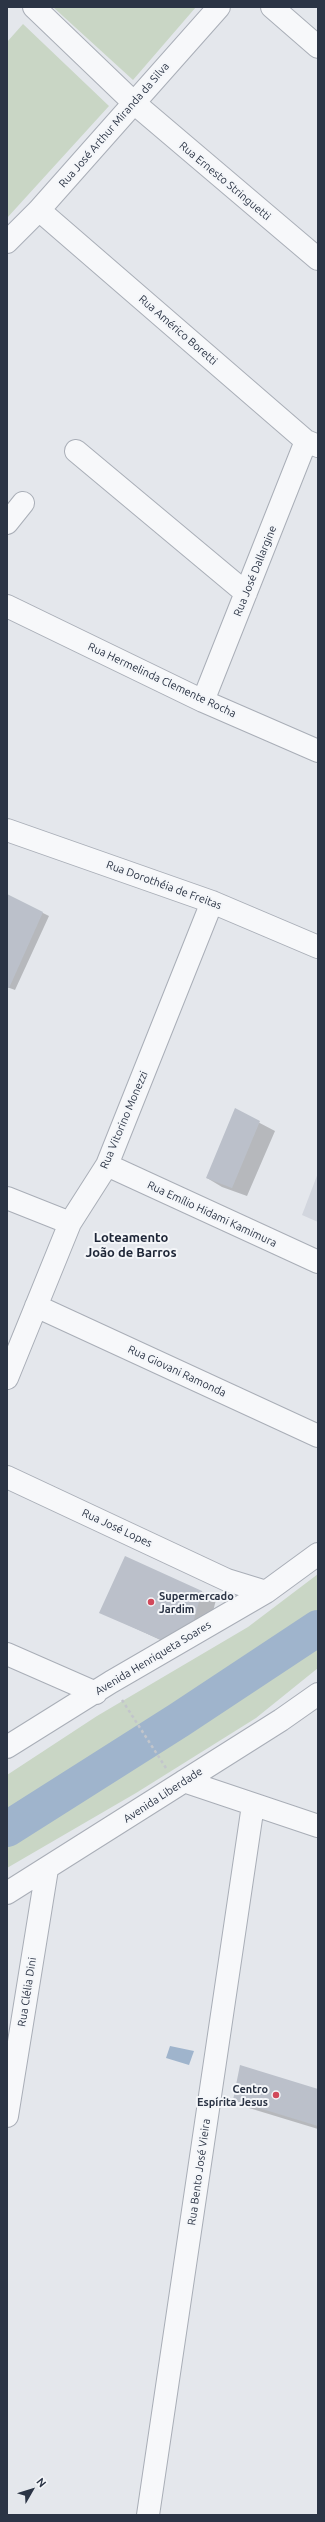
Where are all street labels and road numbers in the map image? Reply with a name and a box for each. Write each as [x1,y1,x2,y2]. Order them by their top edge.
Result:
street label: Rua José Arthur Miranda da Silva [56,60,172,190]
street label: Rua Ernesto Stringuetti [177,139,273,223]
street label: Rua Américo Boretti [136,292,220,368]
street label: Rua José Dallargine [231,524,279,618]
street label: Rua Hermelinda Clemente Rocha [86,640,238,720]
street label: Rua Dorothéia de Freitas [104,858,224,912]
street label: Rua Vitorino Monezzi [97,1069,151,1171]
street label: Rua Emílio Hidami Kamimura [145,1178,279,1250]
street label: Rua Giovani Ramonda [126,1342,228,1400]
street label: Rua José Lopes [80,1506,154,1550]
street label: Avenida Henriqueta Soares [93,1618,213,1698]
street label: Avenida Liberdade [121,1765,205,1825]
street label: Rua Clélia Dini [15,1956,39,2028]
street label: Rua Bento José Vieira [185,2118,213,2226]

